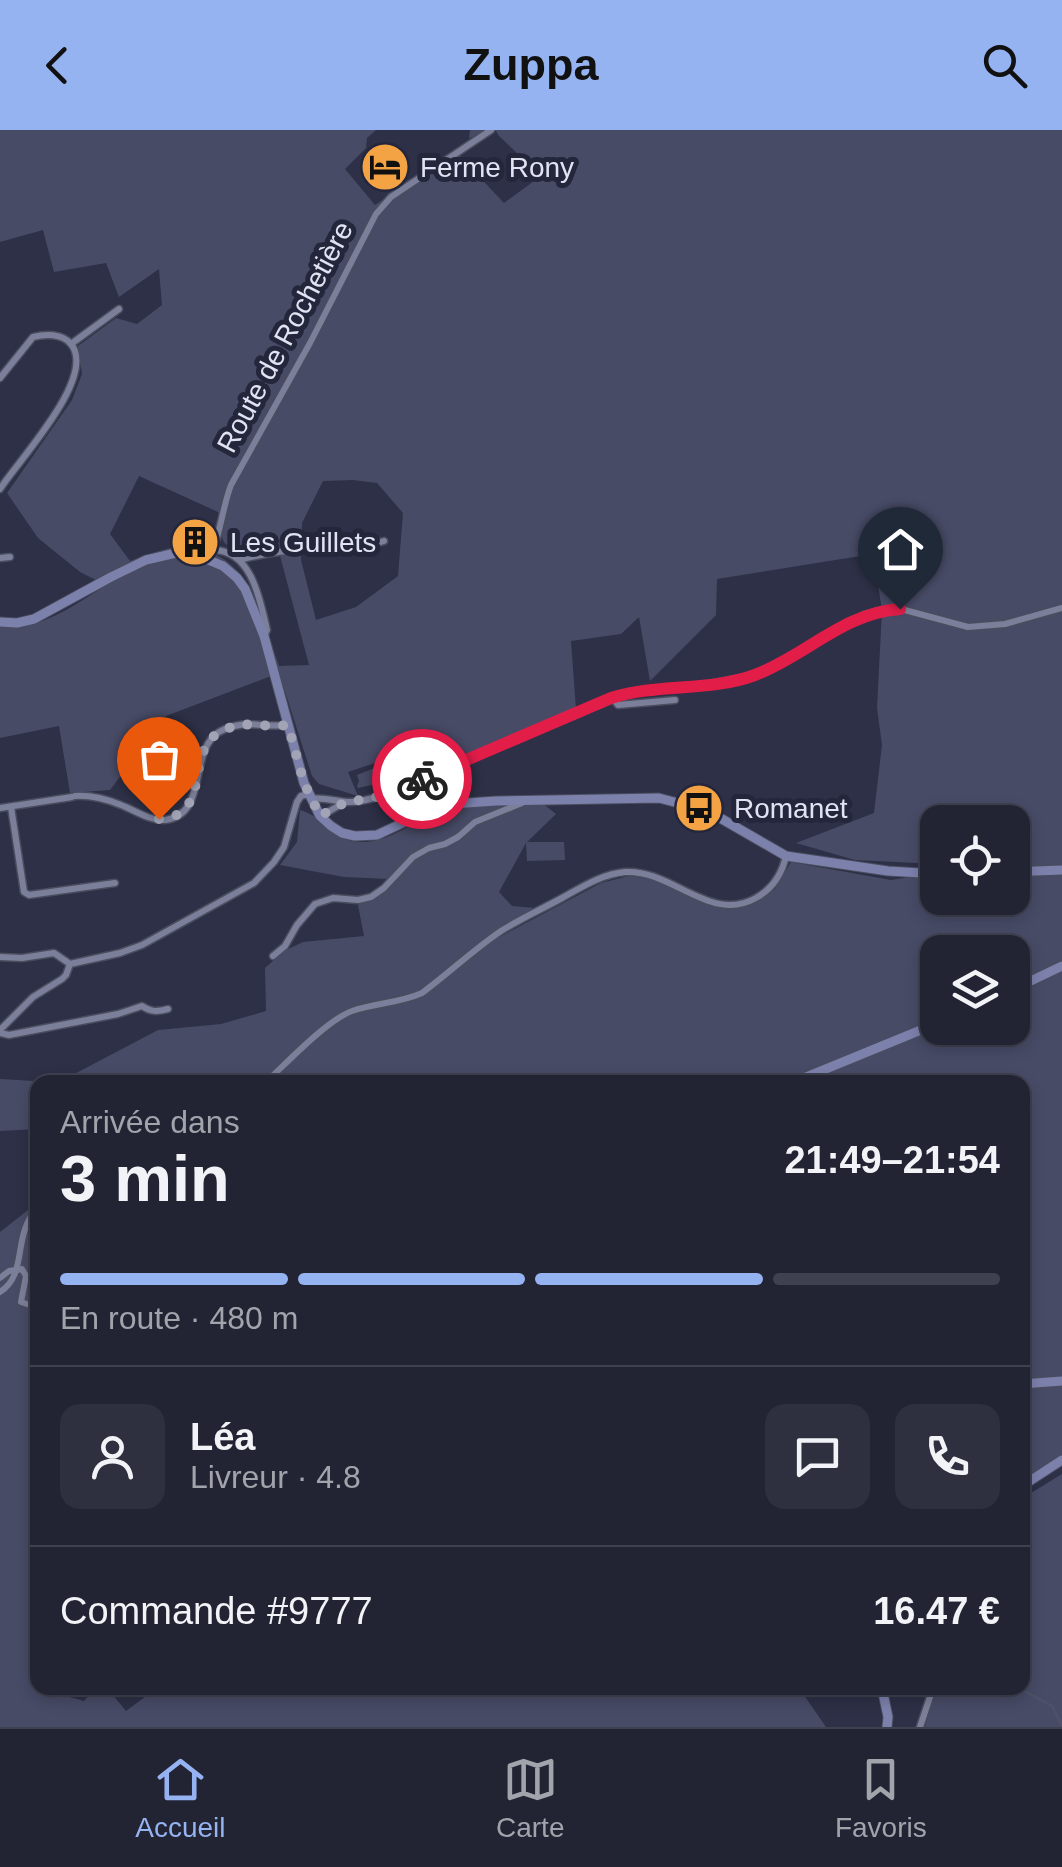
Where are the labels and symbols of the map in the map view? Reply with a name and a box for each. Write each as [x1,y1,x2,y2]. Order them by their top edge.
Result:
hotel icon: Ferme Rony [359,141,411,193]
place label: Ferme Rony [420,152,574,183]
street label: Route de Rochetière [211,216,359,458]
pin [858,507,943,610]
building icon: Les Guillets [169,516,221,568]
place label: Les Guillets [230,527,376,558]
pin [117,717,202,820]
courier [372,729,472,829]
bus stop icon: Romanet [673,782,725,834]
place label: Romanet [734,793,848,824]

